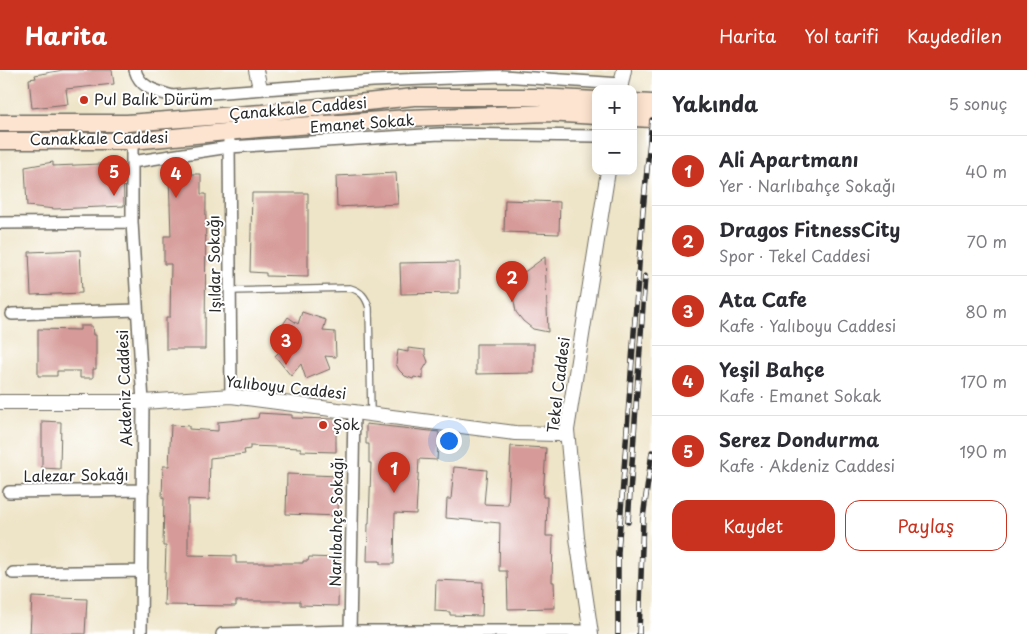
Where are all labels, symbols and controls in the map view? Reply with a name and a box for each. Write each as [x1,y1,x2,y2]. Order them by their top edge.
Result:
text: Harita [25,17,107,53]
text: Harita [719,22,776,49]
text: Yol tarifi [804,22,879,49]
text: Kaydedilen [907,22,1002,49]
map controls [592,85,637,175]
button: + [592,85,637,130]
place label: Pul Balık Dürüm [94,87,213,110]
text: Yakında [672,87,758,119]
street label: Çanakkale Caddesi [228,90,368,125]
text: 5 sonuç [948,91,1007,115]
marker: Pul Balık Dürüm [78,94,90,106]
street label: Emanet Sokak [309,107,415,138]
street label: Canakkale Caddesi [30,125,168,150]
button: − [592,130,637,175]
text: Ali Apartmanı [719,145,858,173]
pin: 5 [98,155,130,196]
pin: 4 [160,157,192,198]
text: 1 [684,159,692,183]
text: 40 m [965,159,1007,183]
text: Yer · Narlıbahçe Sokağı [719,173,896,197]
street label: Işıldar Sokağı [201,215,226,313]
text: Dragos FitnessCity [719,215,900,243]
text: 2 [682,229,694,253]
text: 70 m [967,229,1007,253]
text: Spor · Tekel Caddesi [719,243,871,267]
pin: 2 [496,261,528,302]
text: Ata Cafe [719,285,807,313]
text: 3 [683,299,693,323]
text: 80 m [965,299,1007,323]
text: Kafe · Yalıboyu Caddesi [719,313,896,337]
pin: 3 [270,324,302,365]
street label: Akdeniz Caddesi [110,329,137,447]
street label: Tekel Caddesi [540,336,575,434]
text: Yeşil Bahçe [719,355,825,383]
street label: Yalıboyu Caddesi [225,369,348,404]
text: 4 [683,369,693,393]
text: 170 m [961,369,1007,393]
text: Kafe · Emanet Sokak [719,383,881,407]
place label: Şok [333,412,360,435]
marker: Şok [317,419,329,431]
text: Serez Dondurma [719,425,879,453]
your location [436,428,462,454]
text: 5 [683,439,693,463]
text: 190 m [959,439,1007,463]
pin: 1 [378,452,410,493]
text: Kafe · Akdeniz Caddesi [719,453,895,477]
street label: Narlıbahçe Sokağı [323,457,348,587]
street label: Lalezar Sokağı [23,462,129,487]
button: Kaydet [672,500,835,551]
button: Paylaş [845,500,1007,551]

